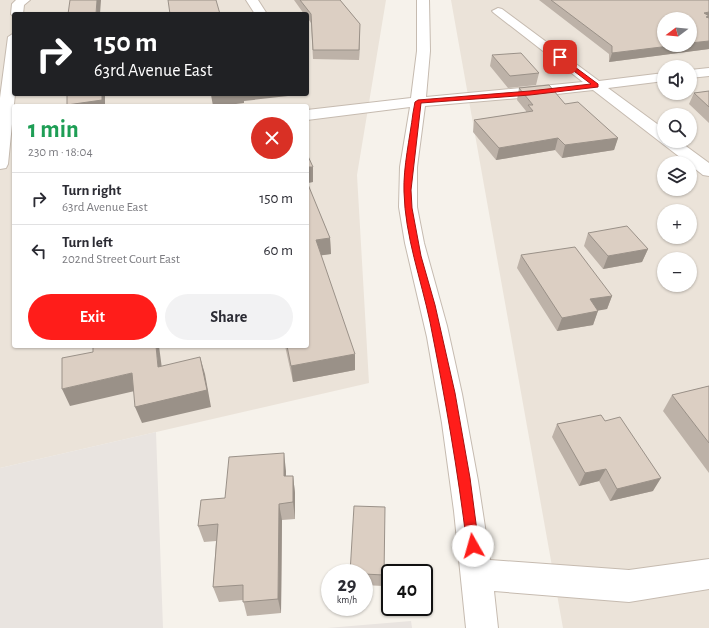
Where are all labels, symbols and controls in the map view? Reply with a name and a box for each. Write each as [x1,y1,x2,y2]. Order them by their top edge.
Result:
north arrow [657,12,697,52]
map controls [657,12,697,292]
icon: right [28,28,80,80]
text: 150 m [94,29,158,57]
pin [543,40,577,74]
icon: arrive [549,46,571,68]
button: sound [657,60,697,100]
text: 63rd Avenue East [94,62,212,80]
button: search [657,108,697,148]
button: close [251,117,293,159]
text: 1 min [28,118,79,142]
text: 230 m · 18:04 [28,146,93,159]
button: layers [657,156,697,196]
text: Turn right [62,183,121,198]
icon: right [28,188,50,210]
text: 150 m [259,191,293,206]
text: 63rd Avenue East [62,201,148,214]
button: + [657,204,697,244]
text: Turn left [62,235,113,250]
icon: left [28,240,50,262]
text: 60 m [264,243,293,258]
button: − [657,252,697,292]
text: 202nd Street Court East [62,253,180,266]
button: Exit [28,294,157,340]
button: Share [165,294,293,340]
position arrow [452,525,494,567]
speed limit sign: 40 [381,564,433,616]
text: 29 [337,575,357,595]
text: km/h [337,595,357,605]

